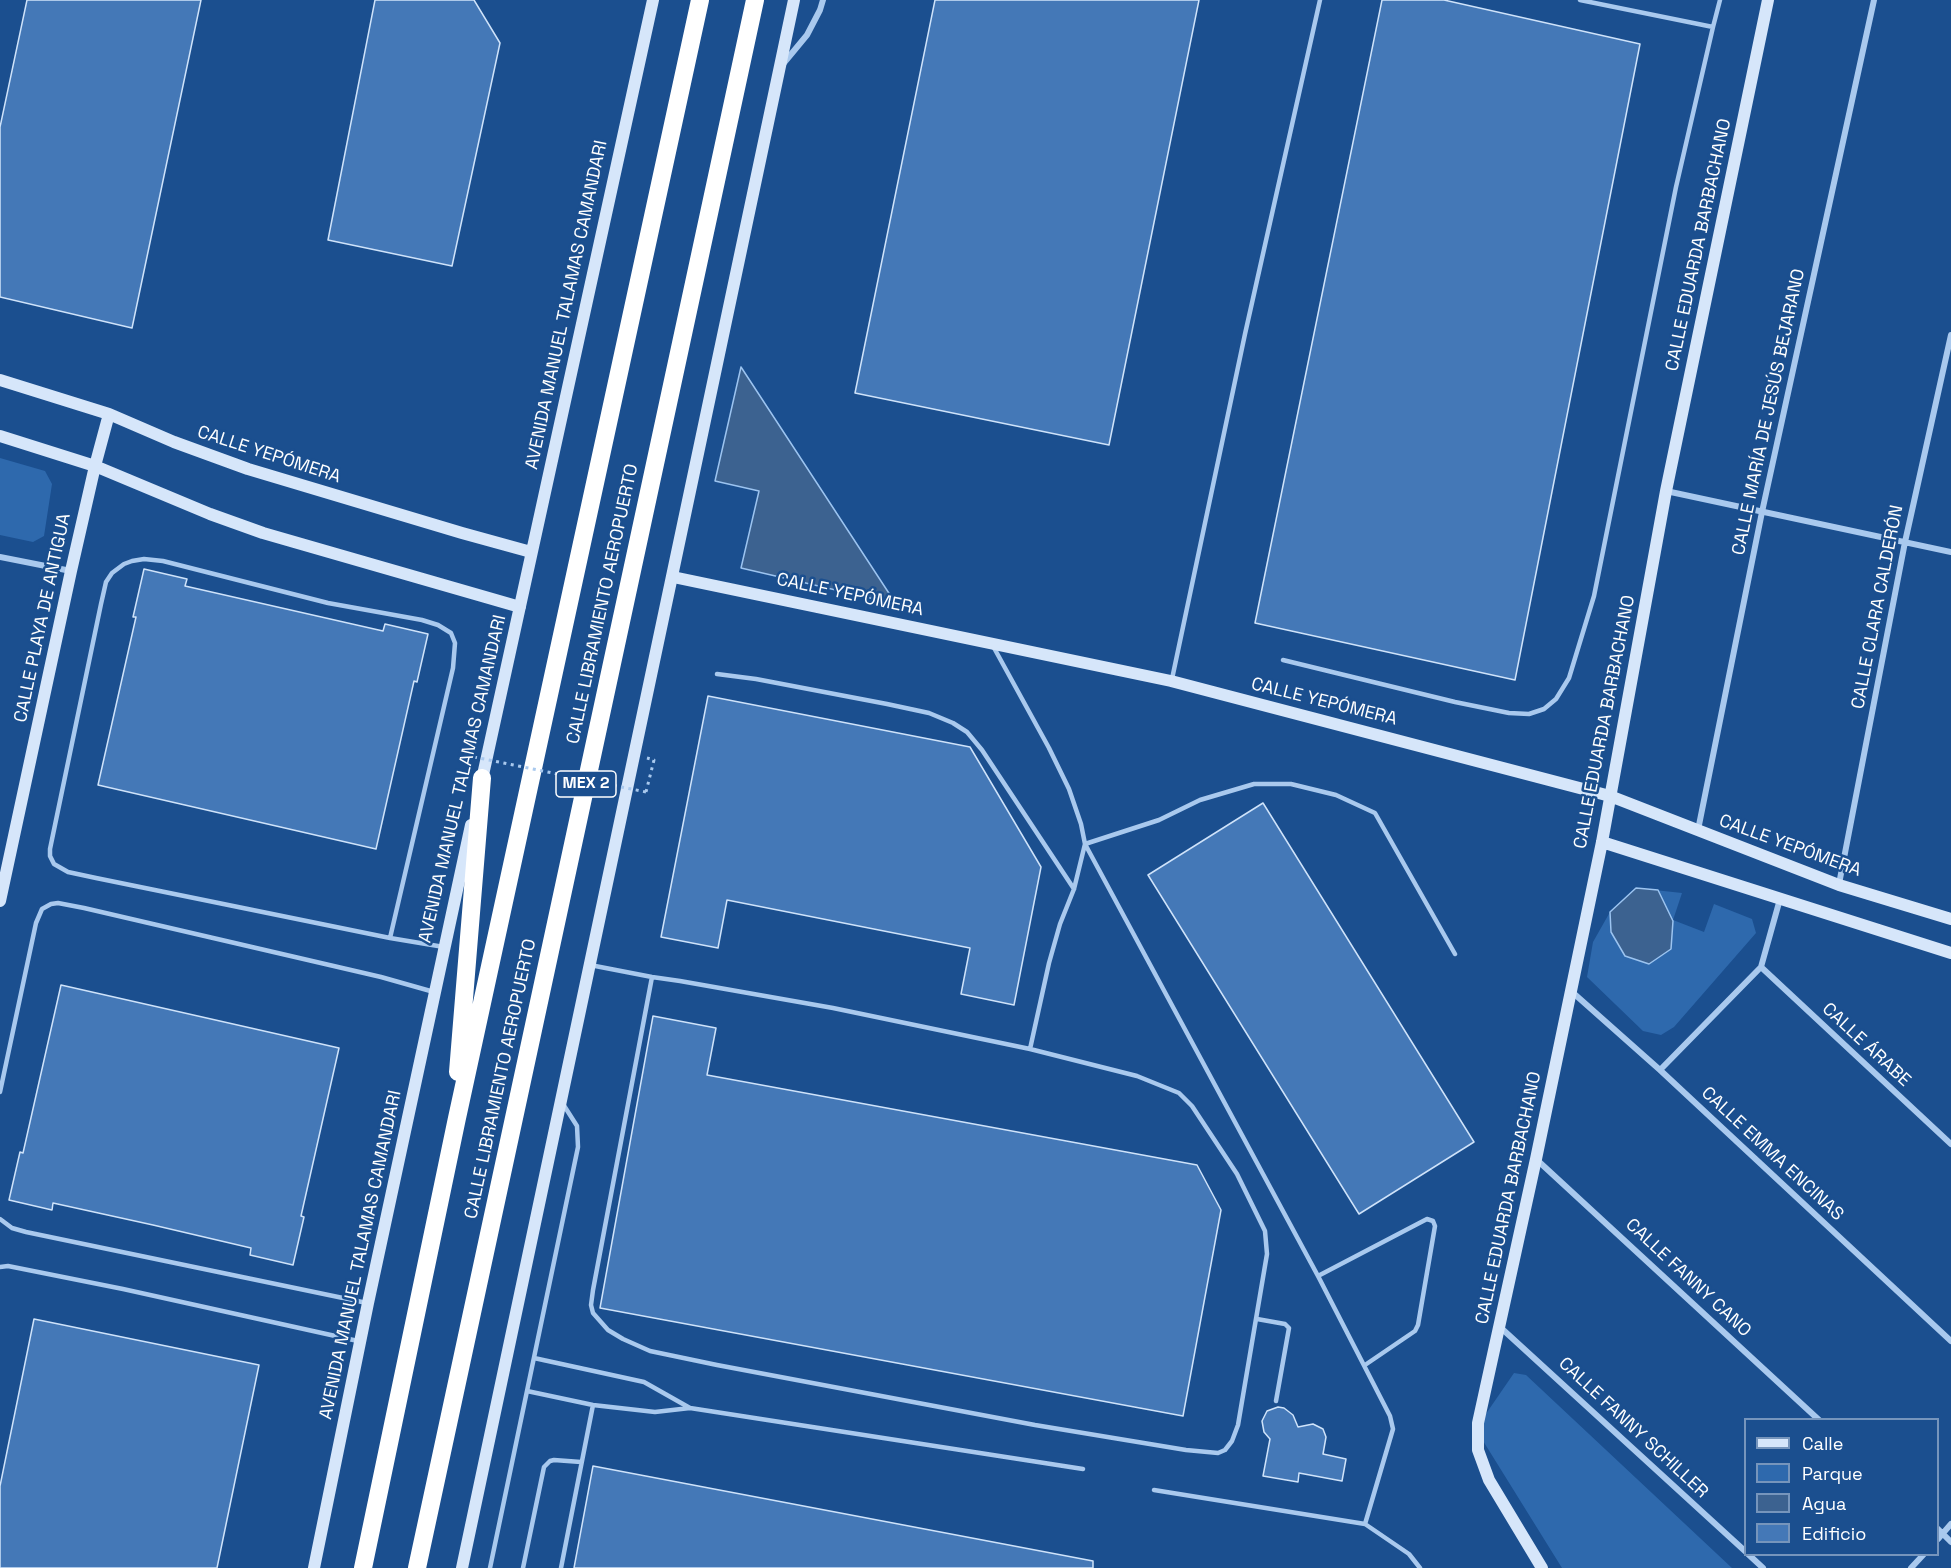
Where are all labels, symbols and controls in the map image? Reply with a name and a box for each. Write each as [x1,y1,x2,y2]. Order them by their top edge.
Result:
street label: CALLE EDUARDA BARBACHANO [1662,117,1736,373]
street label: AVENIDA MANUEL TALAMAS CAMANDARI [522,138,612,472]
street label: CALLE MARÍA DE JESÚS BEJARANO [1728,267,1810,557]
street label: CALLE YEPÓMERA [195,422,343,488]
street label: CALLE LIBRAMIENTO AEROPUERTO [563,462,643,746]
street label: CALLE CLARA CALDERÓN [1848,503,1908,711]
street label: CALLE PLAYA DE ANTIGUA [10,511,76,725]
street label: CALLE YEPÓMERA [775,569,925,621]
street label: CALLE EDUARDA BARBACHANO [1570,593,1640,851]
street label: AVENIDA MANUEL TALAMAS CAMANDARI [415,613,511,945]
street label: CALLE YEPÓMERA [1249,673,1399,731]
road number: MEX 2 [556,771,616,797]
street label: CALLE YEPÓMERA [1716,810,1864,882]
street label: CALLE LIBRAMIENTO AEROPUERTO [461,937,541,1221]
street label: CALLE ÁRABE [1817,998,1915,1092]
street label: CALLE EDUARDA BARBACHANO [1472,1070,1546,1326]
street label: CALLE EMMA ENCINAS [1696,1082,1848,1226]
street label: AVENIDA MANUEL TALAMAS CAMANDARI [316,1088,406,1422]
street label: CALLE FANNY CANO [1621,1214,1755,1342]
street label: CALLE FANNY SCHILLER [1554,1353,1712,1503]
legend [1744,1418,1939,1556]
text: Calle [1802,1432,1843,1455]
text: Parque [1802,1462,1863,1485]
text: Agua [1802,1492,1846,1515]
text: Edificio [1802,1522,1866,1545]

